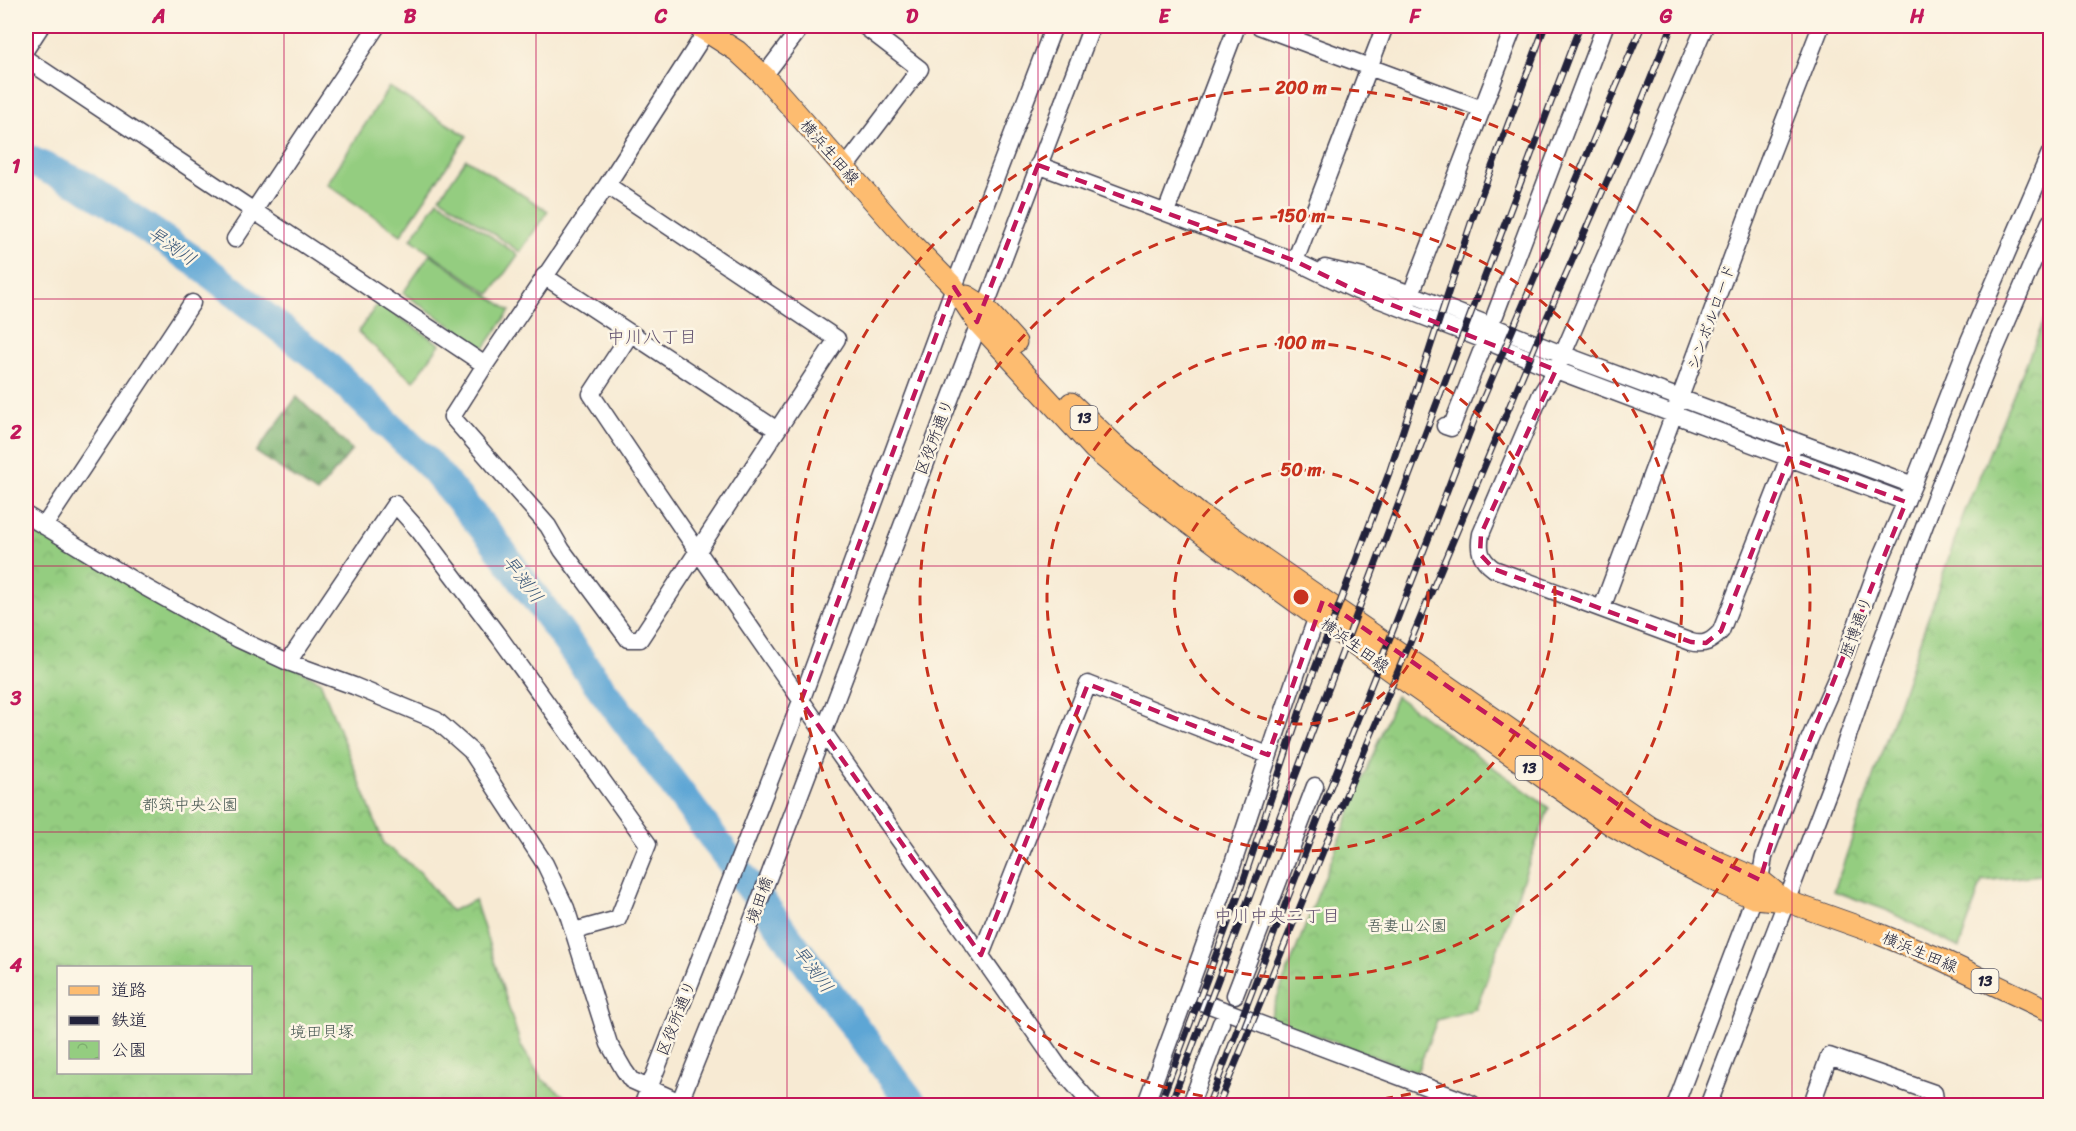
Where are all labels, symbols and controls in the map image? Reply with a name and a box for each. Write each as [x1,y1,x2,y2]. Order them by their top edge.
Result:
text: A [151,0,166,34]
text: B [404,0,417,34]
text: C [654,0,668,34]
text: D [906,0,919,34]
text: E [1158,0,1171,34]
text: F [1409,0,1422,34]
text: G [1659,0,1673,34]
text: H [1909,0,1925,34]
text: 200 m [1274,72,1327,104]
street label: 横浜生田線 [793,112,867,192]
text: 1 [12,149,21,184]
text: 150 m [1277,200,1325,232]
water label: 早渕川 [141,217,203,275]
street label: シンボルロード [1678,260,1744,374]
district label: 中川八丁目 [607,321,697,353]
text: 100 m [1277,327,1326,359]
street label: 区役所通り [906,394,962,480]
road number: 13 [1070,406,1098,430]
text: 2 [9,415,22,450]
text: 50 m [1281,454,1322,486]
water label: 早渕川 [494,548,552,610]
centre of rings [1291,587,1311,607]
street label: 歴博通り [1831,592,1881,662]
street label: 横浜生田線 [1314,610,1396,680]
text: 3 [10,681,22,716]
road number: 13 [1516,756,1543,780]
park label: 都筑中央公園 [142,790,238,819]
street label: 境田橋 [737,872,781,928]
district label: 中川中央二丁目 [1214,900,1340,932]
park label: 吾妻山公園 [1367,911,1447,940]
street label: 横浜生田線 [1878,923,1962,981]
water label: 早渕川 [784,938,842,1000]
text: 4 [9,948,23,983]
legend [57,966,252,1074]
road number: 13 [1972,969,1998,993]
text: 道路 [111,974,147,1006]
street label: 区役所通り [648,975,704,1061]
text: 鉄道 [111,1004,147,1036]
park label: 境田貝塚 [290,1017,354,1046]
text: 公園 [111,1034,147,1066]

